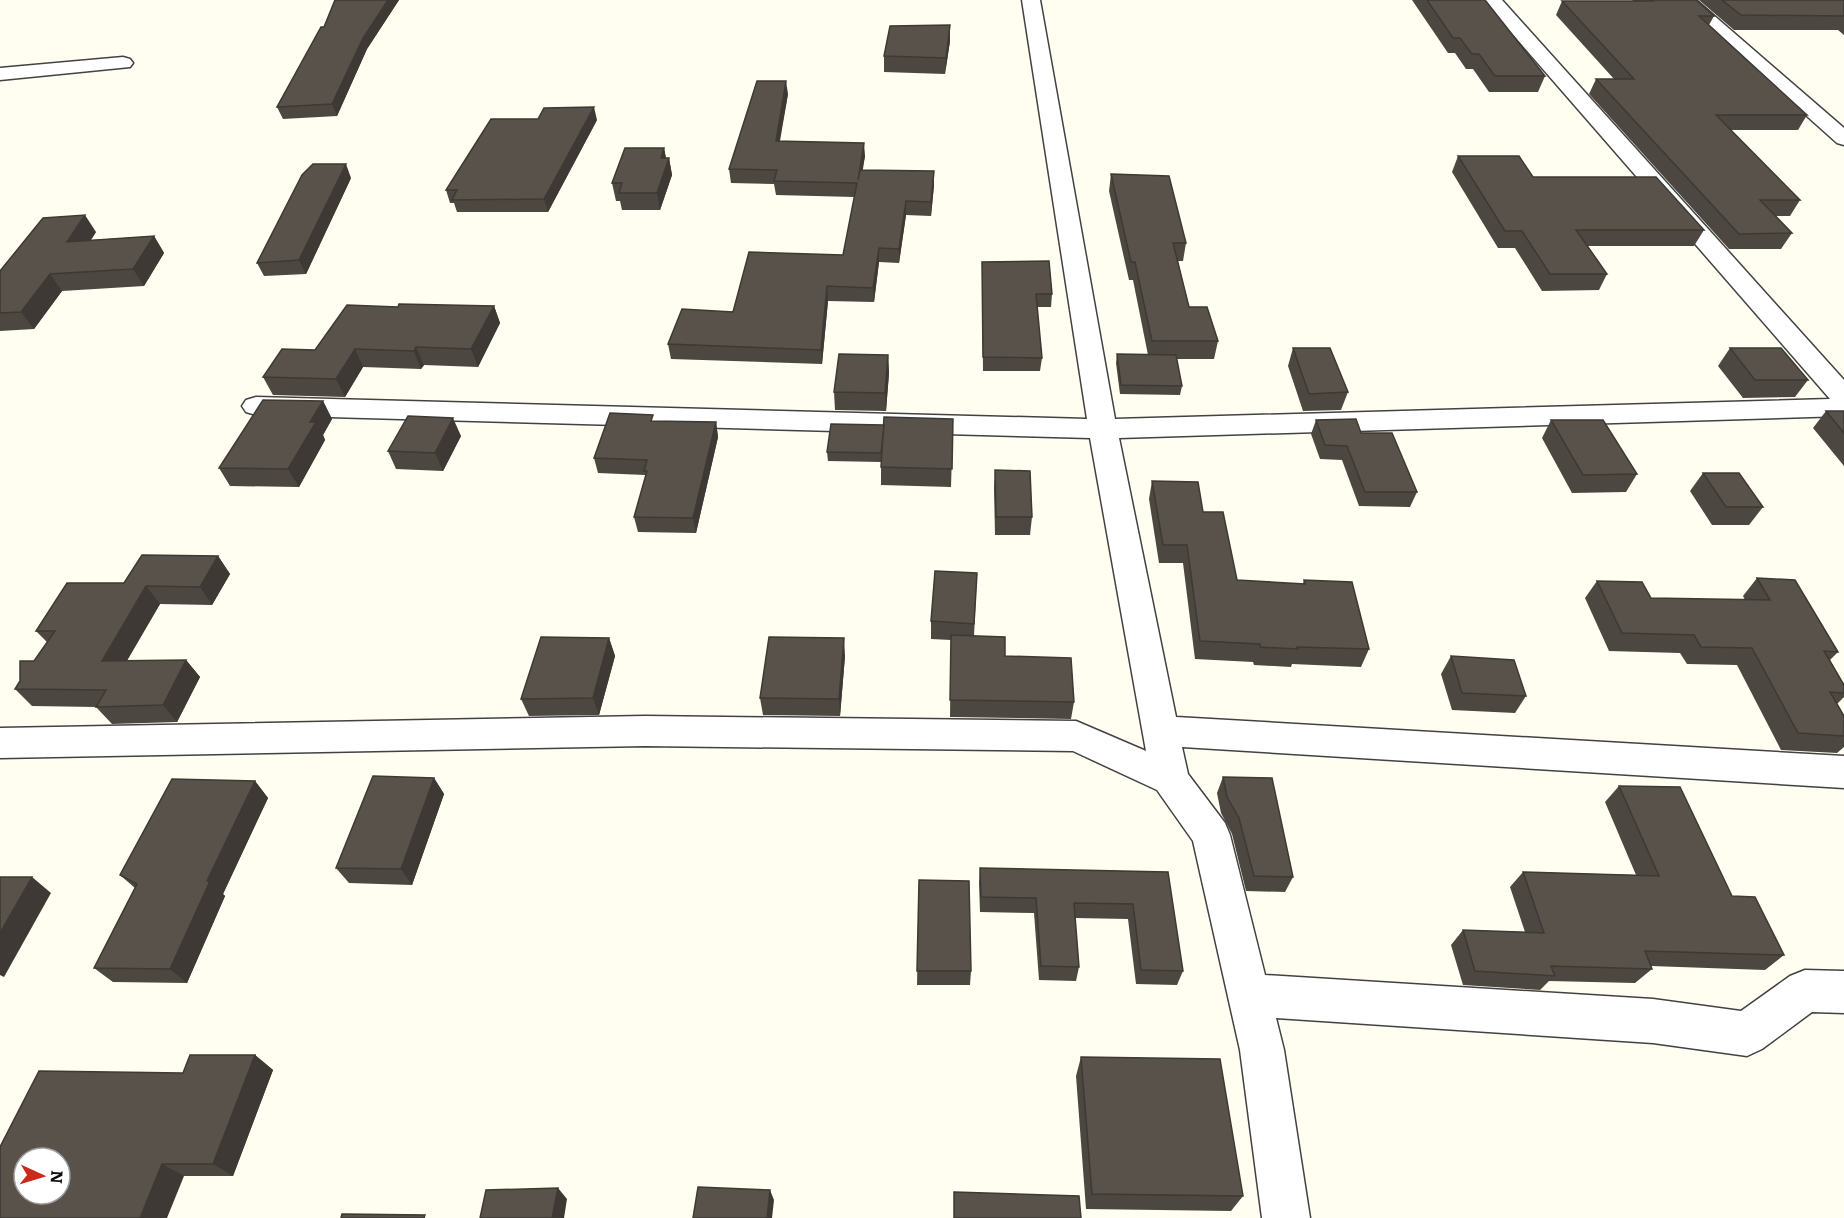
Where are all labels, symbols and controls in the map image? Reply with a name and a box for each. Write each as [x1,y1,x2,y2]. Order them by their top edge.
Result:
north arrow [12,1146,72,1206]
text: N [46,1170,70,1185]

